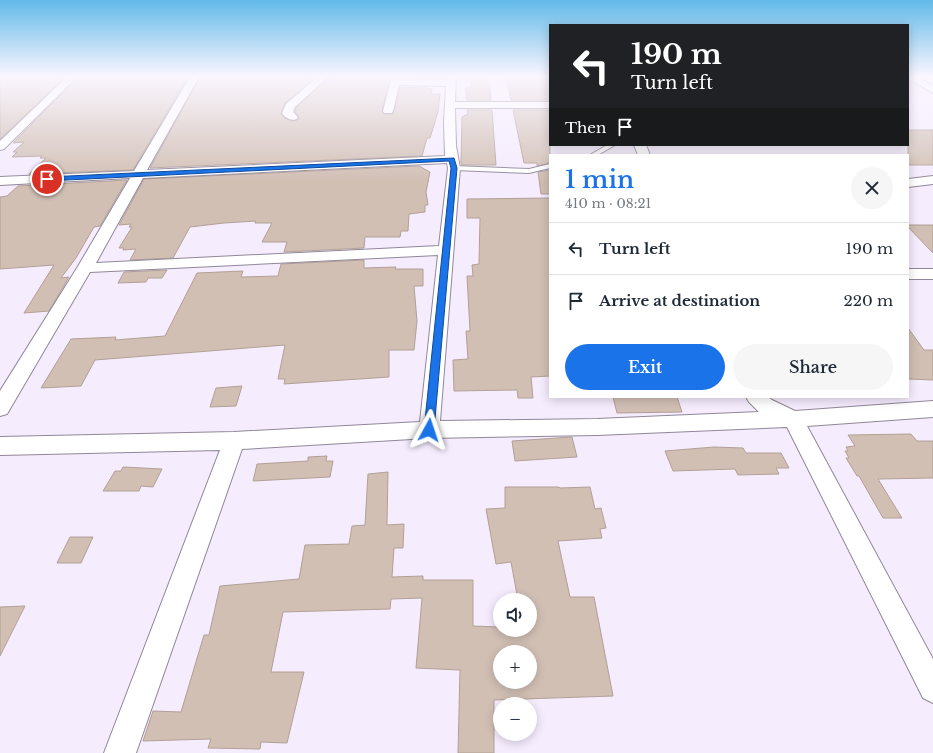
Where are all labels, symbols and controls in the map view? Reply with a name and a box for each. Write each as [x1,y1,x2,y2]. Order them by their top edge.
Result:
text: 190 m [631,37,722,72]
icon: left [565,40,617,92]
text: Turn left [631,72,713,94]
icon: arrive [614,116,636,138]
text: Then [565,118,606,137]
pin [30,162,64,196]
text: 1 min [565,165,634,194]
button: close [851,167,893,209]
icon: arrive [36,168,58,190]
text: 410 m · 08:21 [565,195,651,212]
icon: left [565,238,587,260]
text: Turn left [599,239,670,258]
text: 190 m [846,239,893,258]
icon: arrive [565,290,587,312]
text: Arrive at destination [599,291,760,310]
text: 220 m [843,291,893,310]
button: Exit [565,344,725,390]
button: Share [733,344,893,390]
position arrow [408,409,450,451]
map controls [493,593,537,741]
button: sound [493,593,537,637]
button: + [493,645,537,689]
button: − [493,697,537,741]

